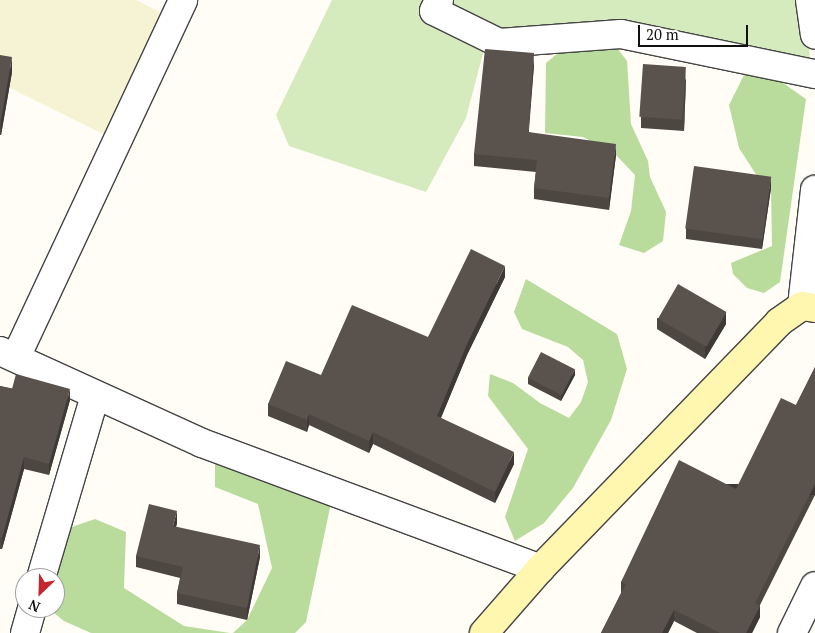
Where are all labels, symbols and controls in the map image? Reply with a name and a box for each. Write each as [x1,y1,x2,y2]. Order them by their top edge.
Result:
scale bar [640,15,750,47]
text: 20 m [646,24,679,44]
north arrow [15,568,65,618]
text: N [25,595,43,617]

